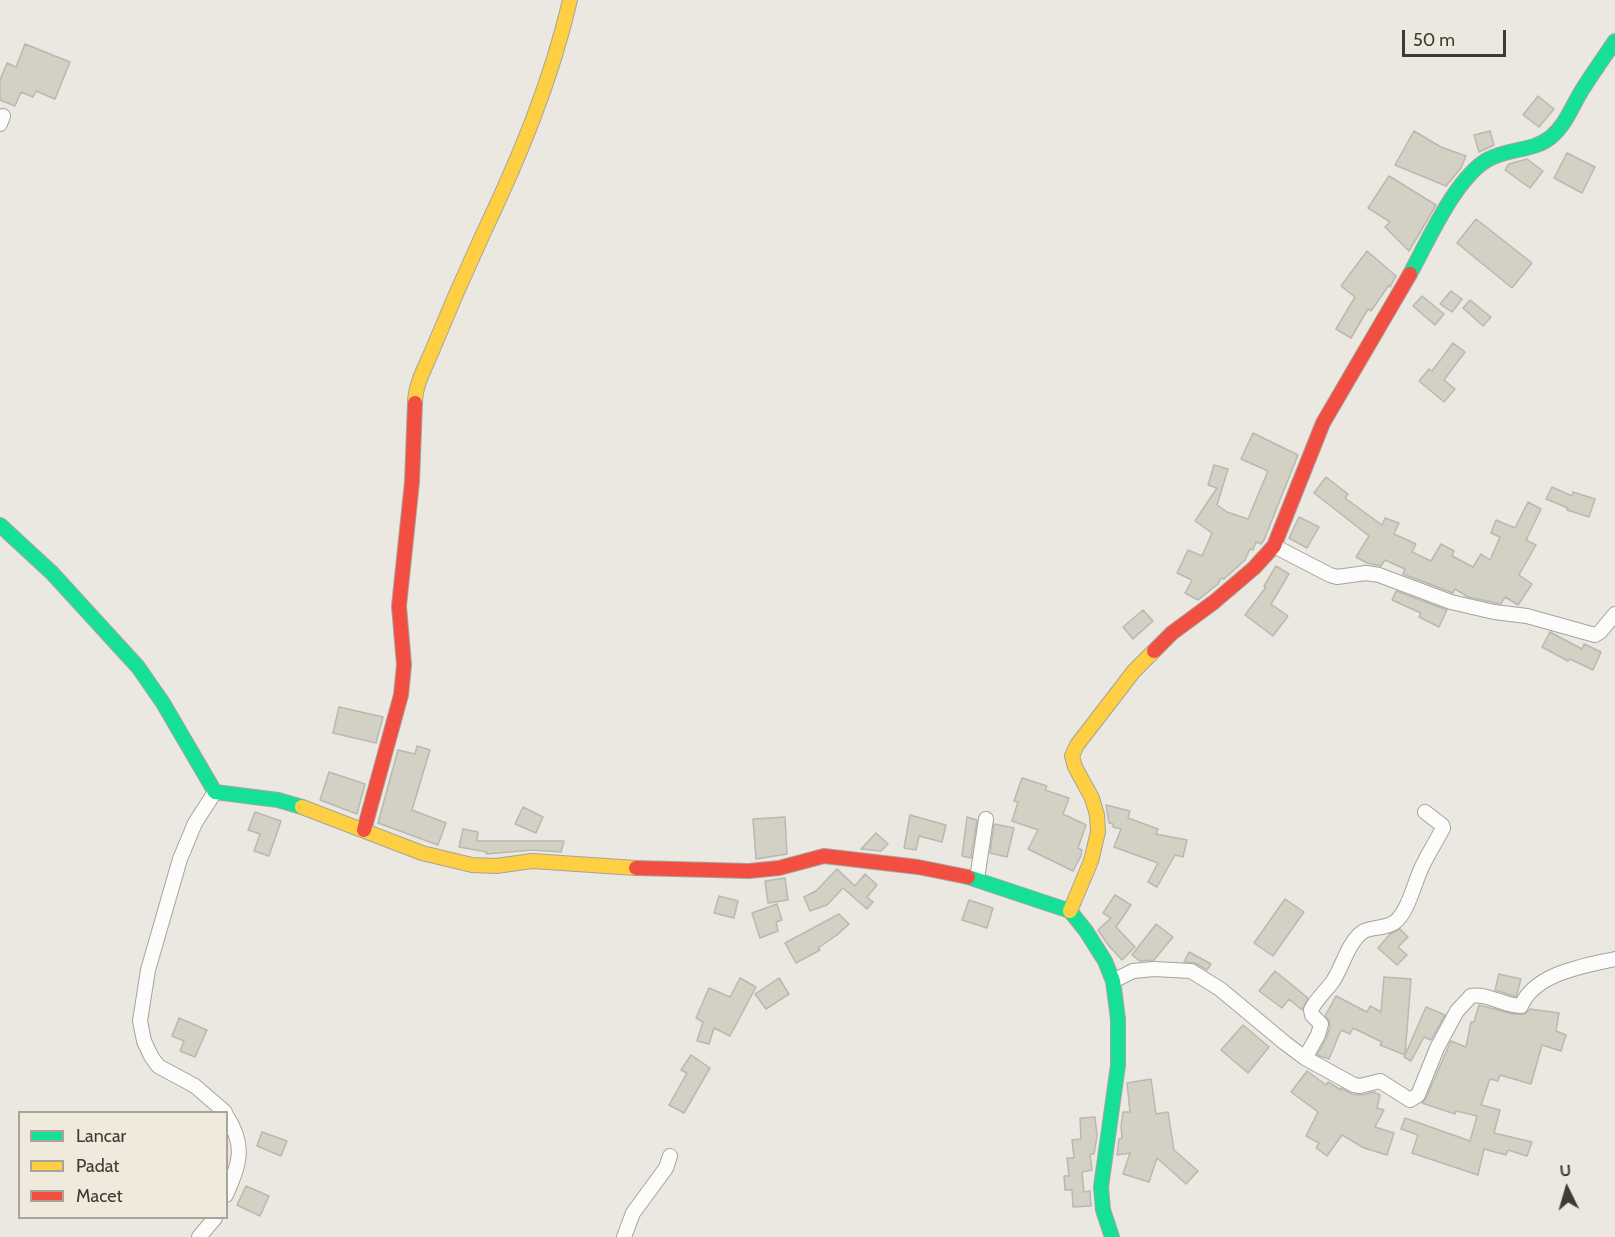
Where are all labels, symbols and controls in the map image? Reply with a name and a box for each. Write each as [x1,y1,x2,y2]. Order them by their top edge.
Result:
scale bar [1405,18,1508,56]
text: 50 m [1413,29,1455,51]
legend [18,1111,228,1219]
text: Lancar [76,1125,126,1147]
text: Padat [76,1155,119,1177]
north arrow [1537,1159,1597,1219]
text: U [1559,1161,1572,1181]
text: Macet [76,1185,122,1207]

